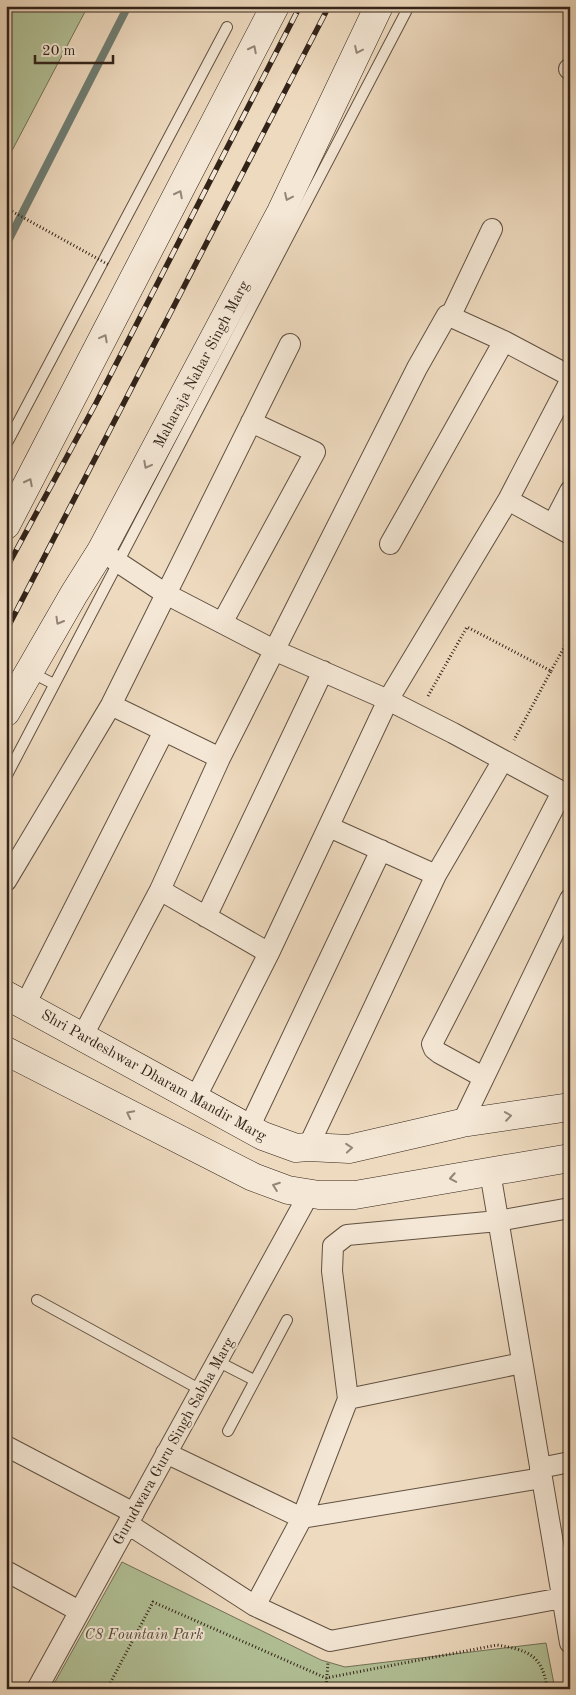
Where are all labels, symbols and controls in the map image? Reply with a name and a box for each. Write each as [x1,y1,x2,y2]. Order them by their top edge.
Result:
scale bar [35,32,112,64]
text: 20 m [42,44,76,59]
one-way arrow [247,45,257,54]
one-way arrow [354,45,364,54]
one-way arrow [173,190,183,199]
one-way arrow [284,192,294,201]
street label: Maharaja Nahar Singh Marg [152,279,253,451]
one-way arrow [98,334,108,343]
one-way arrow [143,459,153,468]
one-way arrow [23,478,33,487]
one-way arrow [55,616,65,625]
street label: Shri Pardeshwar Dharam Mandir Marg [38,1008,268,1145]
one-way arrow [126,1110,135,1120]
one-way arrow [504,1112,512,1122]
one-way arrow [345,1143,353,1154]
one-way arrow [448,1173,457,1183]
one-way arrow [272,1181,280,1191]
street label: Gurudwara Guru Singh Sabha Marg [111,1335,238,1548]
park label: C8 Fountain Park [85,1628,203,1643]

